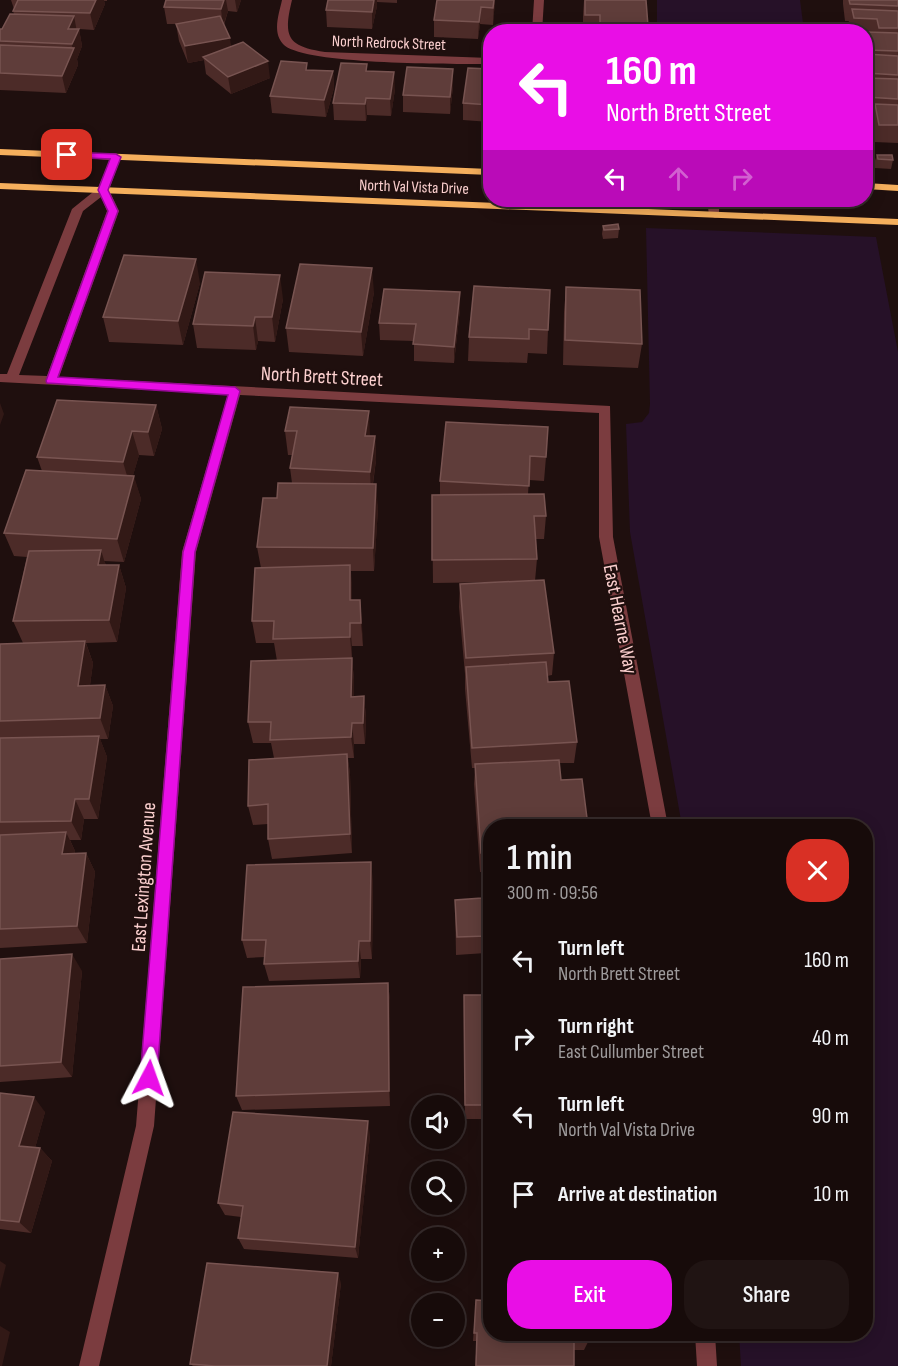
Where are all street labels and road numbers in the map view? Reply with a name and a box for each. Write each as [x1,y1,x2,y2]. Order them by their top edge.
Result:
street label: North Redrock Street [332,32,446,55]
street label: North Val Vista Drive [359,176,469,199]
street label: North Brett Street [260,362,384,392]
street label: East Hearne Way [598,562,642,676]
street label: East Lexington Avenue [127,802,161,953]

